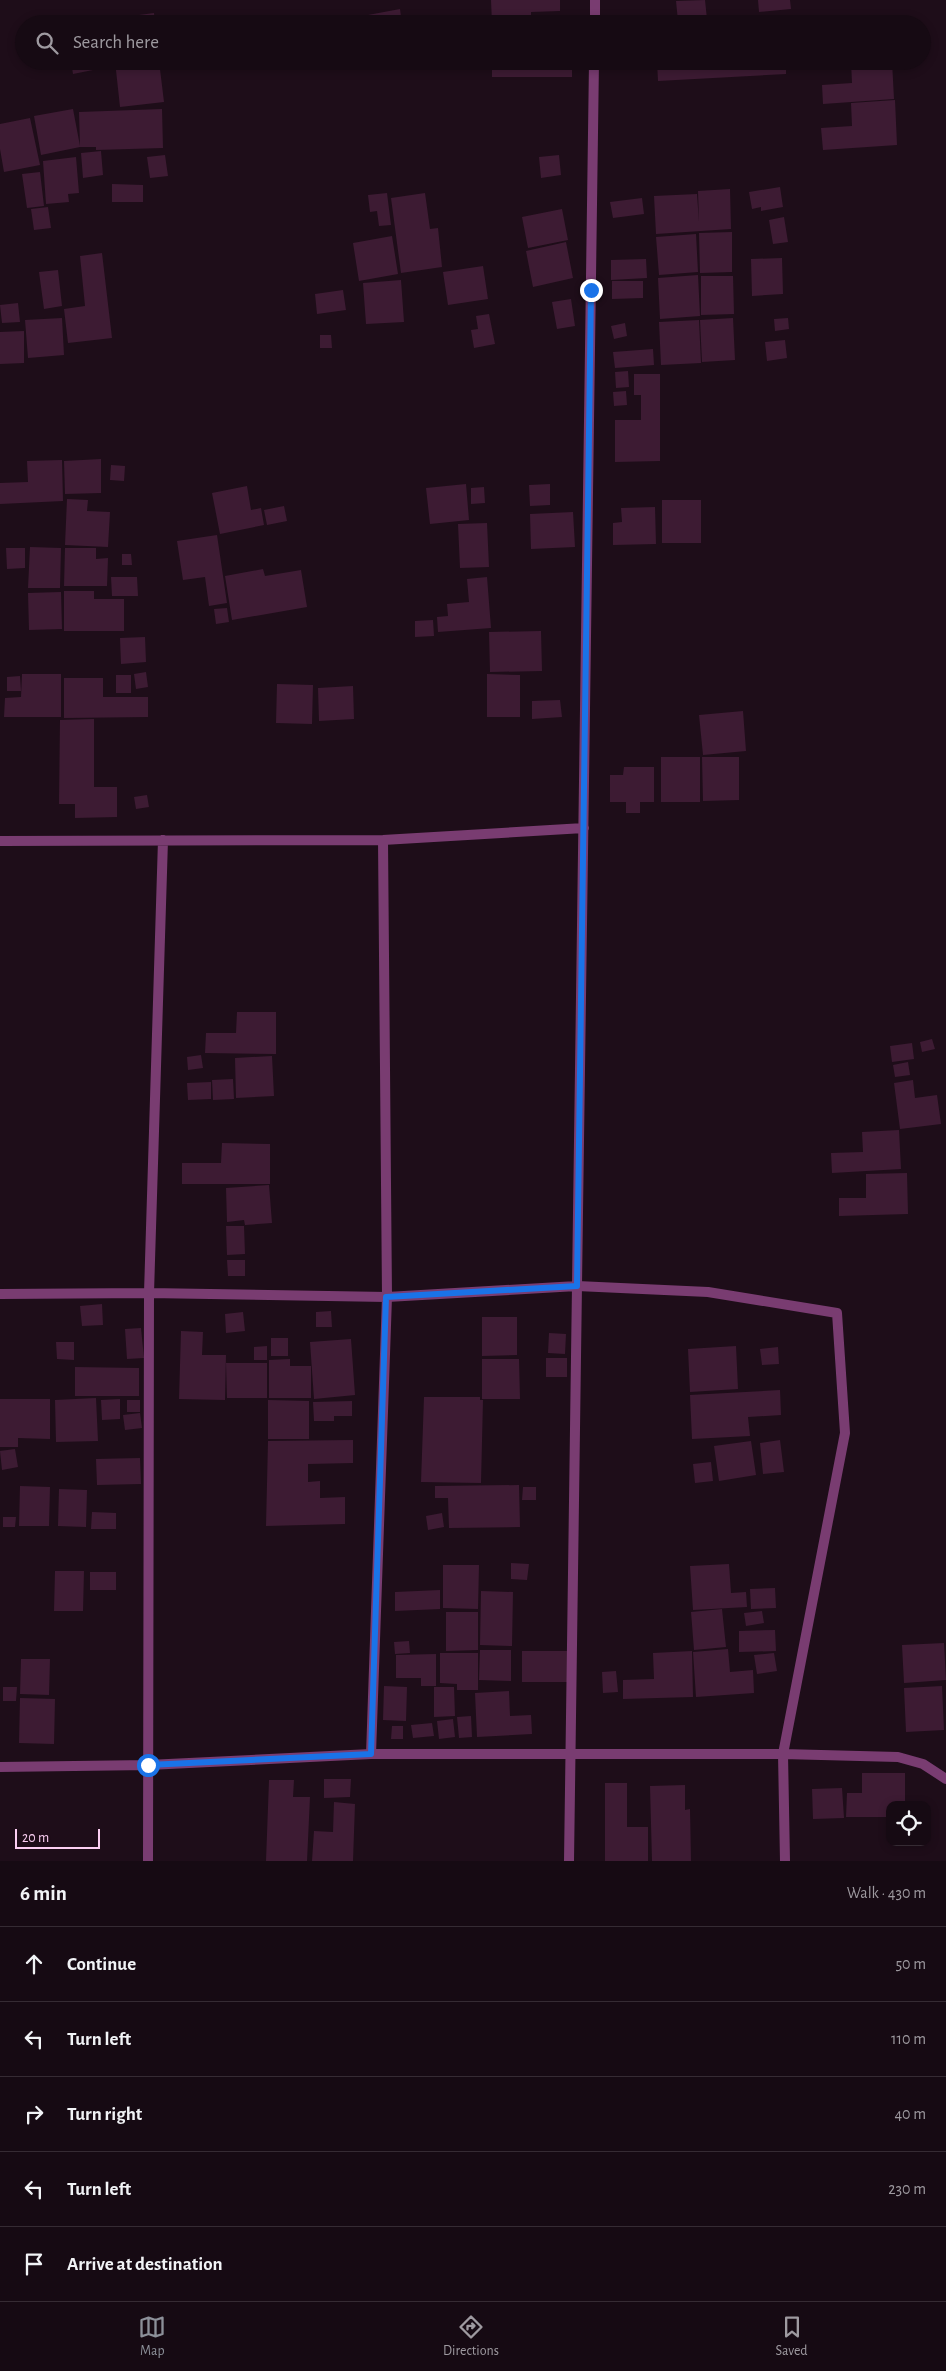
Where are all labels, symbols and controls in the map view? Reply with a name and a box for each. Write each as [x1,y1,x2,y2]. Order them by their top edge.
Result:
search box [15,15,931,70]
icon: search [33,29,61,57]
text: Search here [73,33,159,52]
route end [580,279,603,302]
route start [137,1754,160,1777]
map controls [886,1801,931,1846]
button: locate [886,1801,931,1846]
scale bar [15,1826,100,1849]
text: 20 m [22,1831,49,1845]
text: 6 min [20,1883,67,1904]
text: Walk · 430 m [847,1885,926,1901]
icon: ahead [20,1950,48,1978]
text: Continue [67,1955,136,1974]
text: 50 m [895,1956,926,1972]
icon: left [20,2025,48,2053]
text: Turn left [67,2030,131,2049]
text: 110 m [891,2031,926,2047]
icon: right [20,2100,48,2128]
text: Turn right [67,2105,142,2124]
text: 40 m [894,2106,926,2122]
icon: left [20,2175,48,2203]
text: Turn left [67,2180,131,2199]
text: 230 m [888,2181,926,2197]
icon: arrive [20,2250,48,2278]
text: Arrive at destination [67,2255,223,2274]
tab: Map [138,2313,166,2360]
tab: Directions [443,2313,499,2360]
tab: Saved [776,2313,808,2360]

